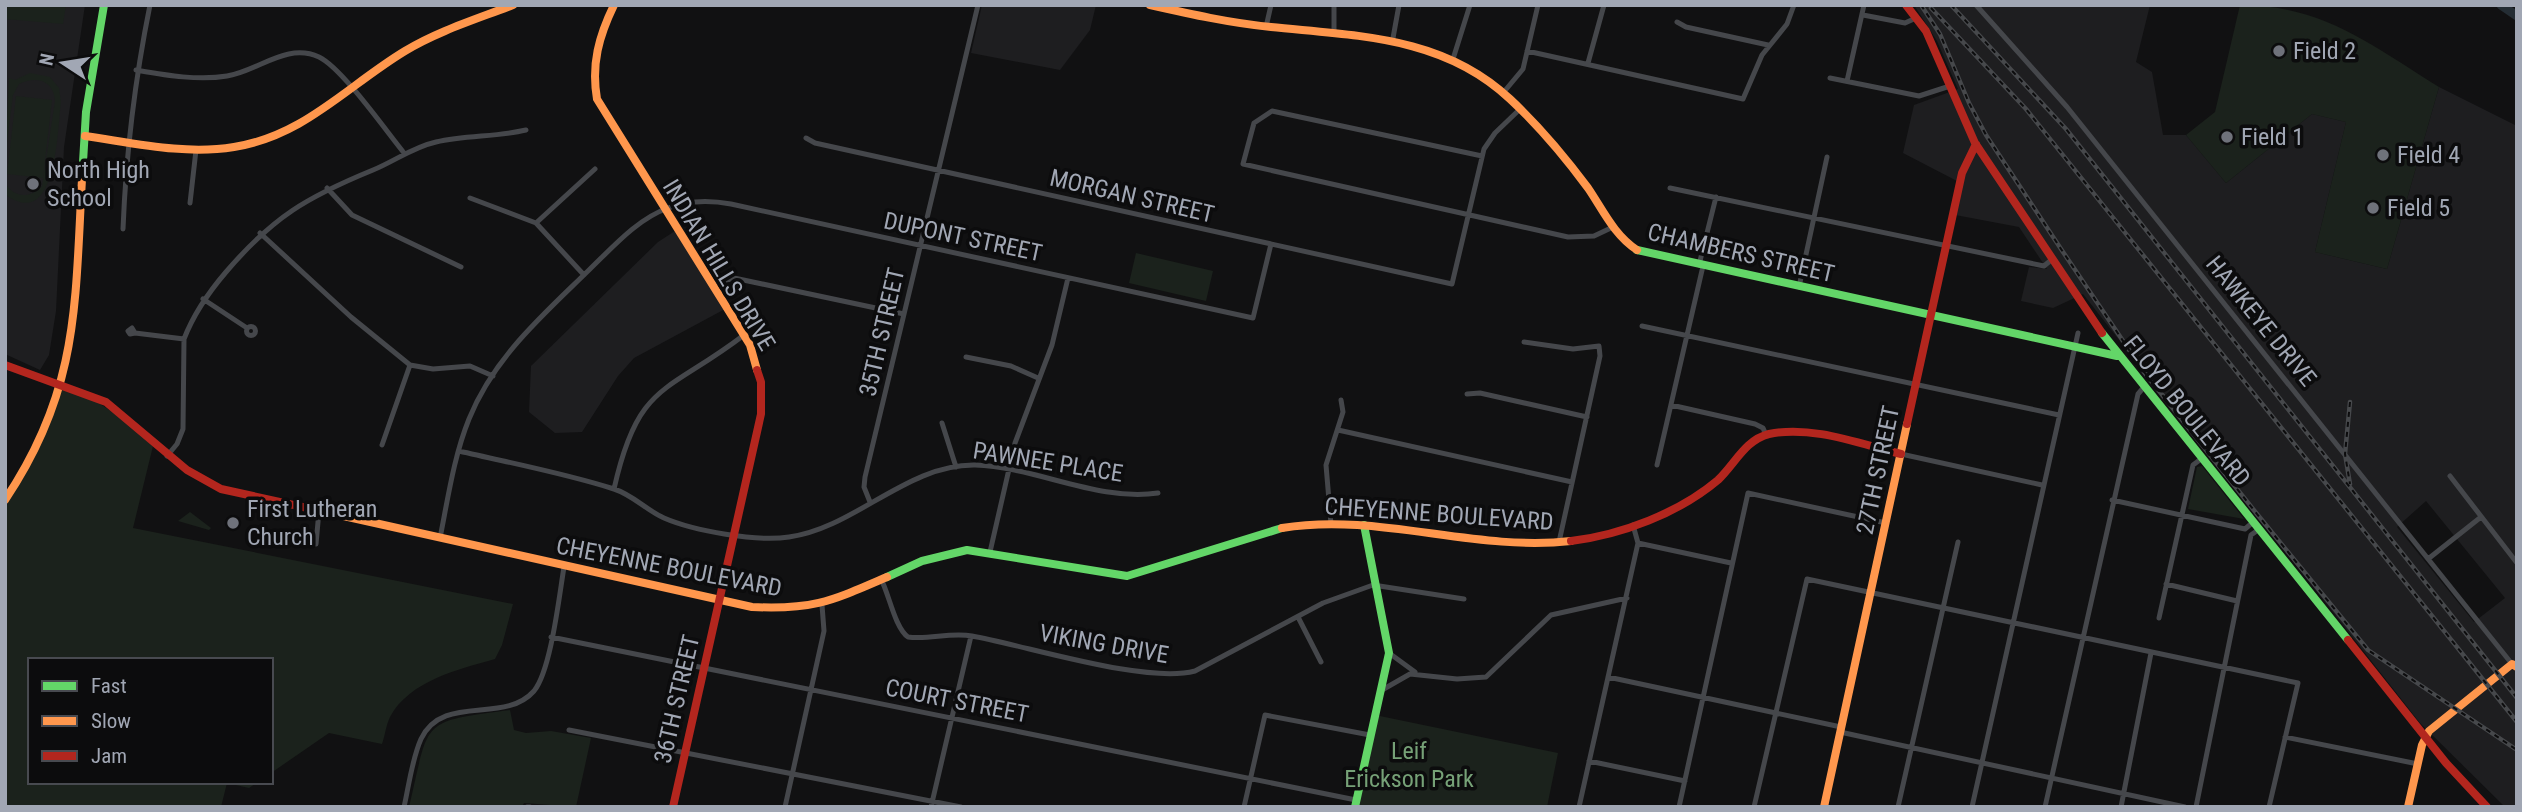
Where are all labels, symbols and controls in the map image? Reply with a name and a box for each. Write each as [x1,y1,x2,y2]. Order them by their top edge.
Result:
north arrow [28,28,98,98]
place label: Field 2 [2293,37,2356,65]
marker: Field 2 [2271,43,2287,59]
text: N [34,51,59,68]
place label: Field 1 [2241,123,2304,151]
marker: Field 1 [2219,129,2235,145]
place label: Field 4 [2397,141,2460,169]
marker: Field 4 [2375,147,2391,163]
place label: North High School [47,156,150,212]
street label: MORGAN STREET [1047,163,1217,229]
street label: INDIAN HILLS DRIVE [657,174,781,356]
marker: North High School [25,176,41,192]
place label: Field 5 [2387,194,2450,222]
marker: Field 5 [2365,200,2381,216]
street label: DUPONT STREET [881,207,1045,267]
street label: CHAMBERS STREET [1645,218,1837,288]
street label: HAWKEYE DRIVE [2200,250,2322,392]
street label: 35TH STREET [854,265,910,399]
street label: FLOYD BOULEVARD [2118,330,2256,492]
street label: 27TH STREET [1851,403,1905,537]
street label: PAWNEE PLACE [971,436,1125,488]
street label: CHEYENNE BOULEVARD [1324,492,1554,536]
place label: First Lutheran Church [247,495,377,551]
marker: First Lutheran Church [225,515,241,531]
street label: CHEYENNE BOULEVARD [554,531,784,603]
street label: VIKING DRIVE [1037,619,1171,669]
street label: 36TH STREET [649,632,705,766]
legend [28,658,273,784]
street label: COURT STREET [883,673,1031,729]
text: Fast [91,674,127,698]
text: Slow [91,709,131,733]
park label: Leif Erickson Park [1344,737,1474,793]
text: Jam [91,744,127,768]

